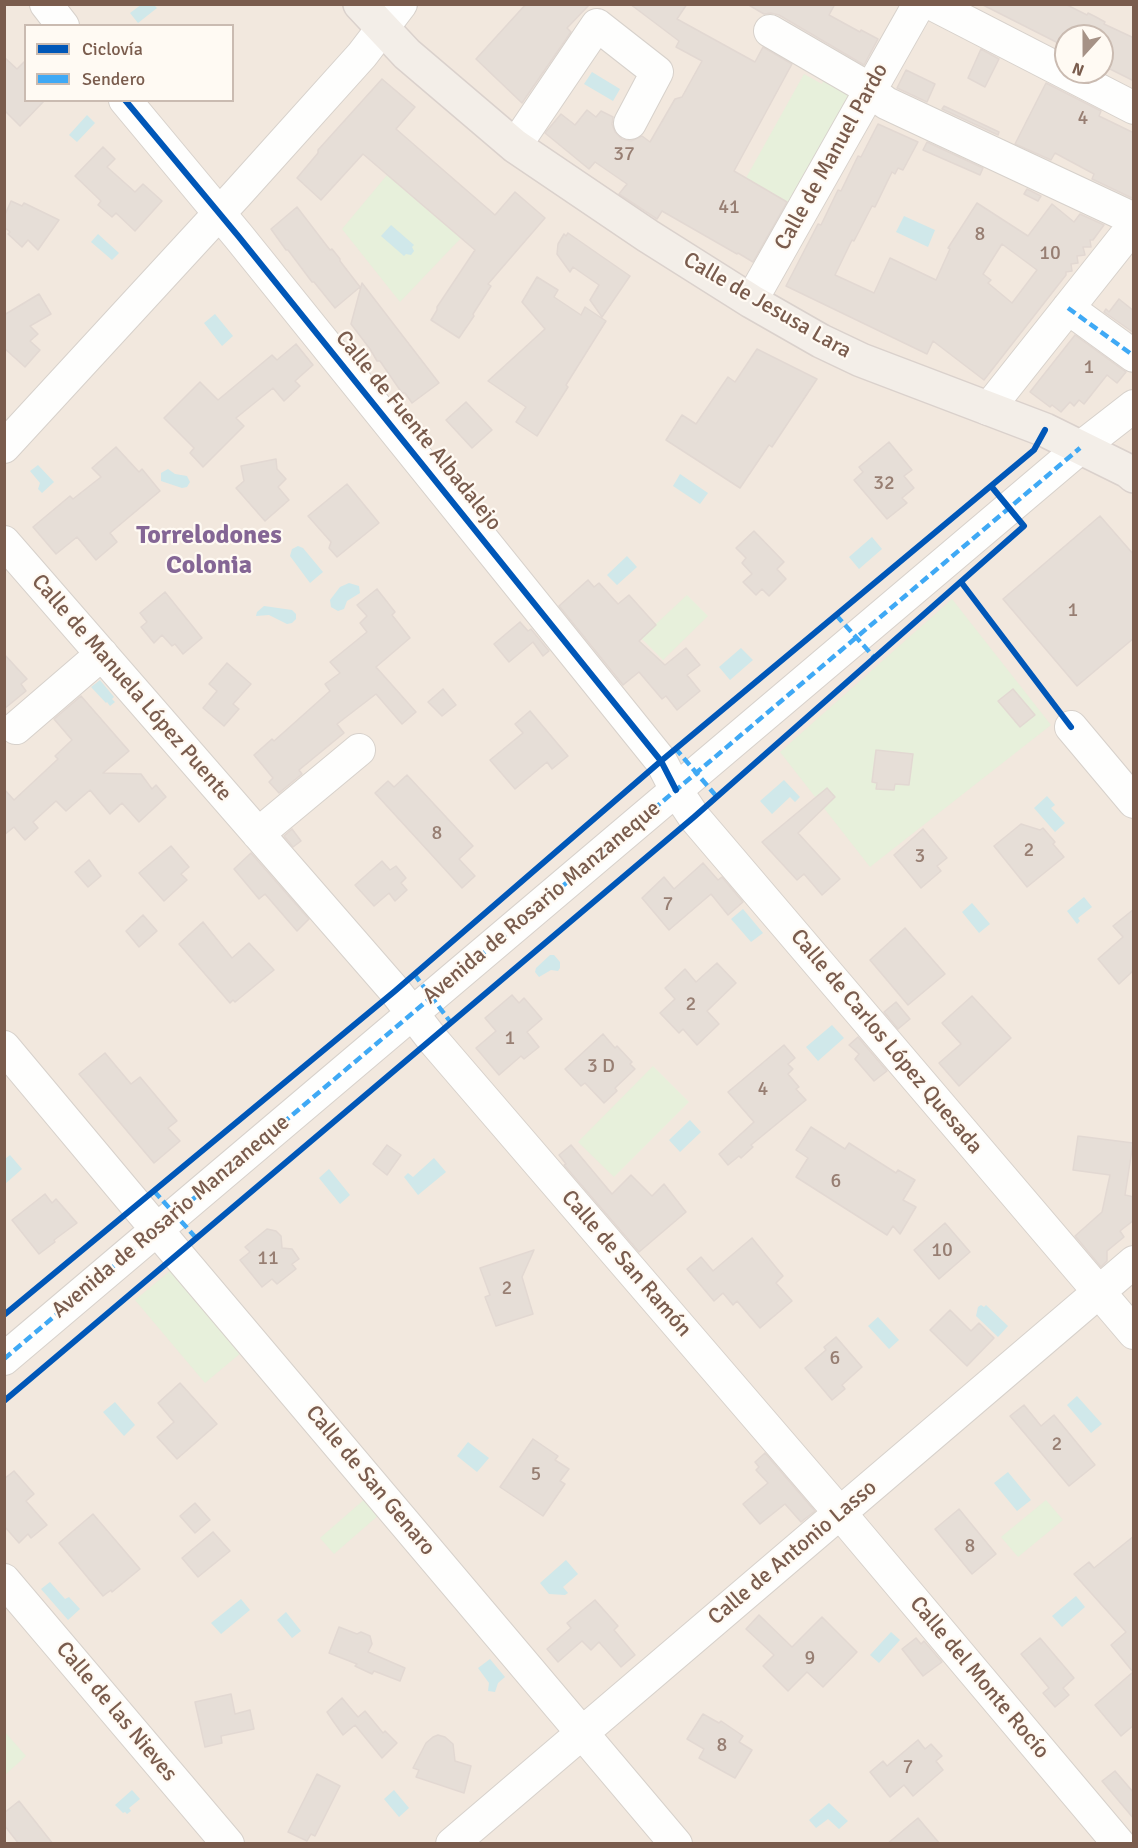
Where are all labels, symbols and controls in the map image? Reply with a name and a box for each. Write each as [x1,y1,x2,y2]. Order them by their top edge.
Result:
legend [24,24,234,102]
north arrow [1054,24,1114,84]
text: Ciclovía [82,38,143,60]
text: N [1069,58,1087,80]
street label: Calle de Manuel Pardo [770,59,894,255]
text: Sendero [82,68,145,90]
house number: 4 [1078,107,1088,131]
house number: 37 [613,143,635,167]
house number: 41 [718,196,740,220]
house number: 8 [975,223,985,247]
house number: 10 [1039,242,1061,266]
street label: Calle de Jesusa Lara [678,247,856,365]
street label: Calle de Fuente Albadalejo [329,326,507,536]
house number: 1 [1084,356,1094,380]
house number: 32 [873,472,895,496]
district label: Torrelodones Colonia [136,520,282,582]
street label: Calle de Manuela López Puente [25,569,237,807]
house number: 1 [1068,599,1078,623]
street label: Avenida de Rosario Manzaneque [418,796,666,1010]
house number: 8 [432,822,442,846]
house number: 2 [1024,839,1034,863]
house number: 3 [915,845,925,869]
house number: 7 [663,893,673,917]
street label: Calle de Carlos López Quesada [784,924,988,1160]
house number: 2 [686,993,696,1017]
house number: 1 [505,1027,515,1051]
house number: 3 D [587,1055,615,1079]
house number: 4 [758,1078,768,1102]
street label: Avenida de Rosario Manzaneque [47,1110,295,1324]
house number: 6 [831,1170,841,1194]
street label: Calle de San Ramón [555,1185,697,1343]
house number: 10 [931,1239,953,1263]
house number: 11 [257,1247,279,1271]
house number: 2 [502,1277,512,1301]
house number: 6 [830,1347,840,1371]
street label: Calle de San Genaro [300,1401,440,1561]
house number: 2 [1052,1433,1062,1457]
house number: 5 [531,1463,541,1487]
street label: Calle de Antonio Lasso [703,1475,883,1631]
house number: 8 [965,1535,975,1559]
street label: Calle del Monte Rocío [903,1592,1055,1764]
street label: Calle de las Nieves [50,1637,182,1787]
house number: 9 [805,1647,815,1671]
house number: 8 [717,1734,727,1758]
house number: 7 [903,1756,913,1780]

